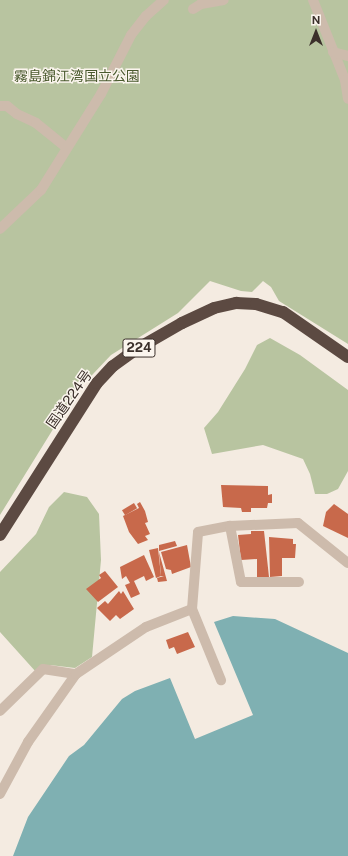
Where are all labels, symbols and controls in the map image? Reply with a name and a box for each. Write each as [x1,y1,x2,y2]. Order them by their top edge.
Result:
north arrow [296,12,336,52]
text: N [312,14,320,26]
park label: 霧島錦江湾国立公園 [14,68,140,84]
road number: 224 [122,337,156,359]
street label: 国道224号 [43,367,95,431]

